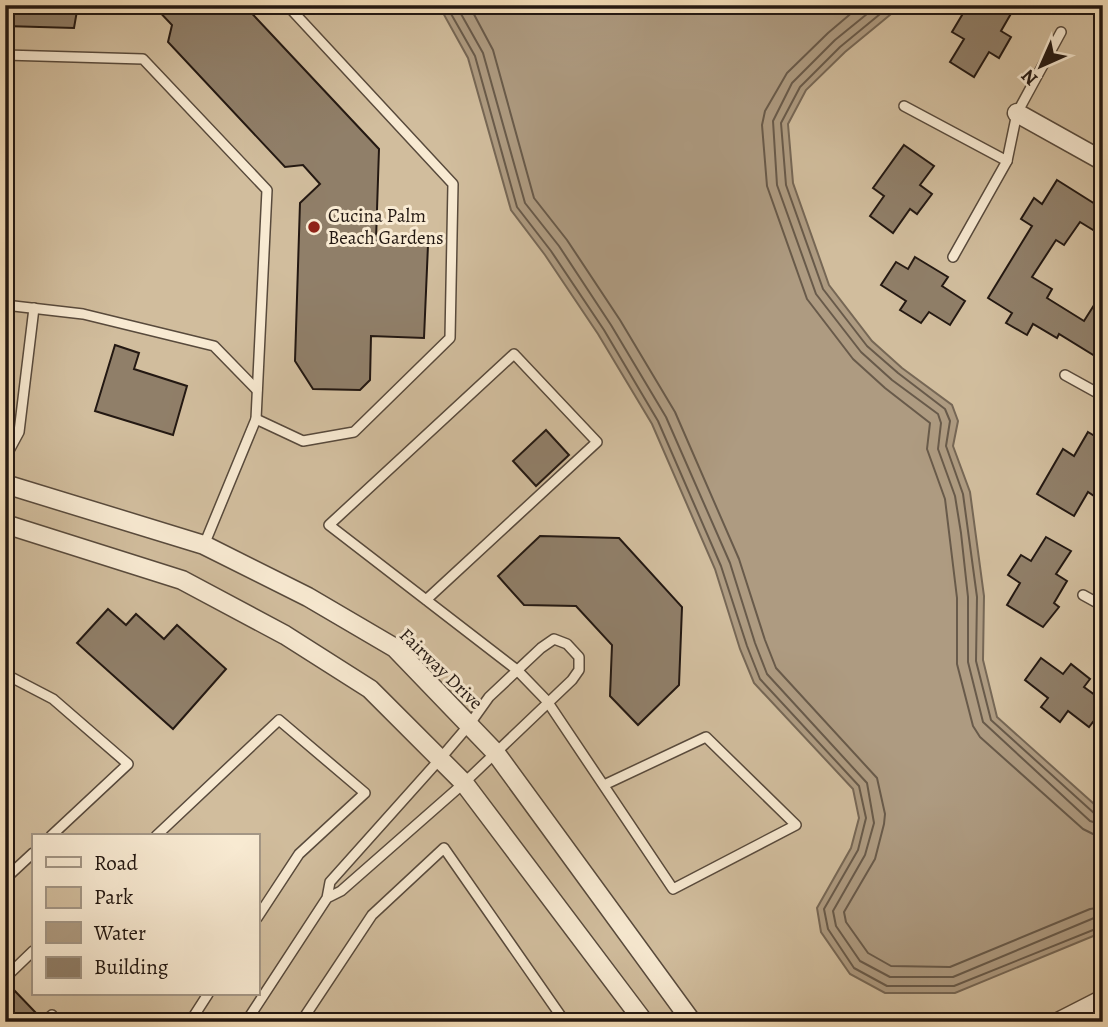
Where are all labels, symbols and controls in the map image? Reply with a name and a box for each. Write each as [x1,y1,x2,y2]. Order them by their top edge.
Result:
north arrow [1006,32,1076,102]
text: N [1015,63,1044,91]
place label: Cucina Palm Beach Gardens [328,203,444,251]
marker: Cucina Palm Beach Gardens [306,219,322,235]
street label: Fairway Drive [393,622,489,716]
legend [32,834,259,996]
text: Road [94,849,138,877]
text: Park [94,883,134,911]
text: Water [93,919,146,947]
text: Building [94,953,169,981]

